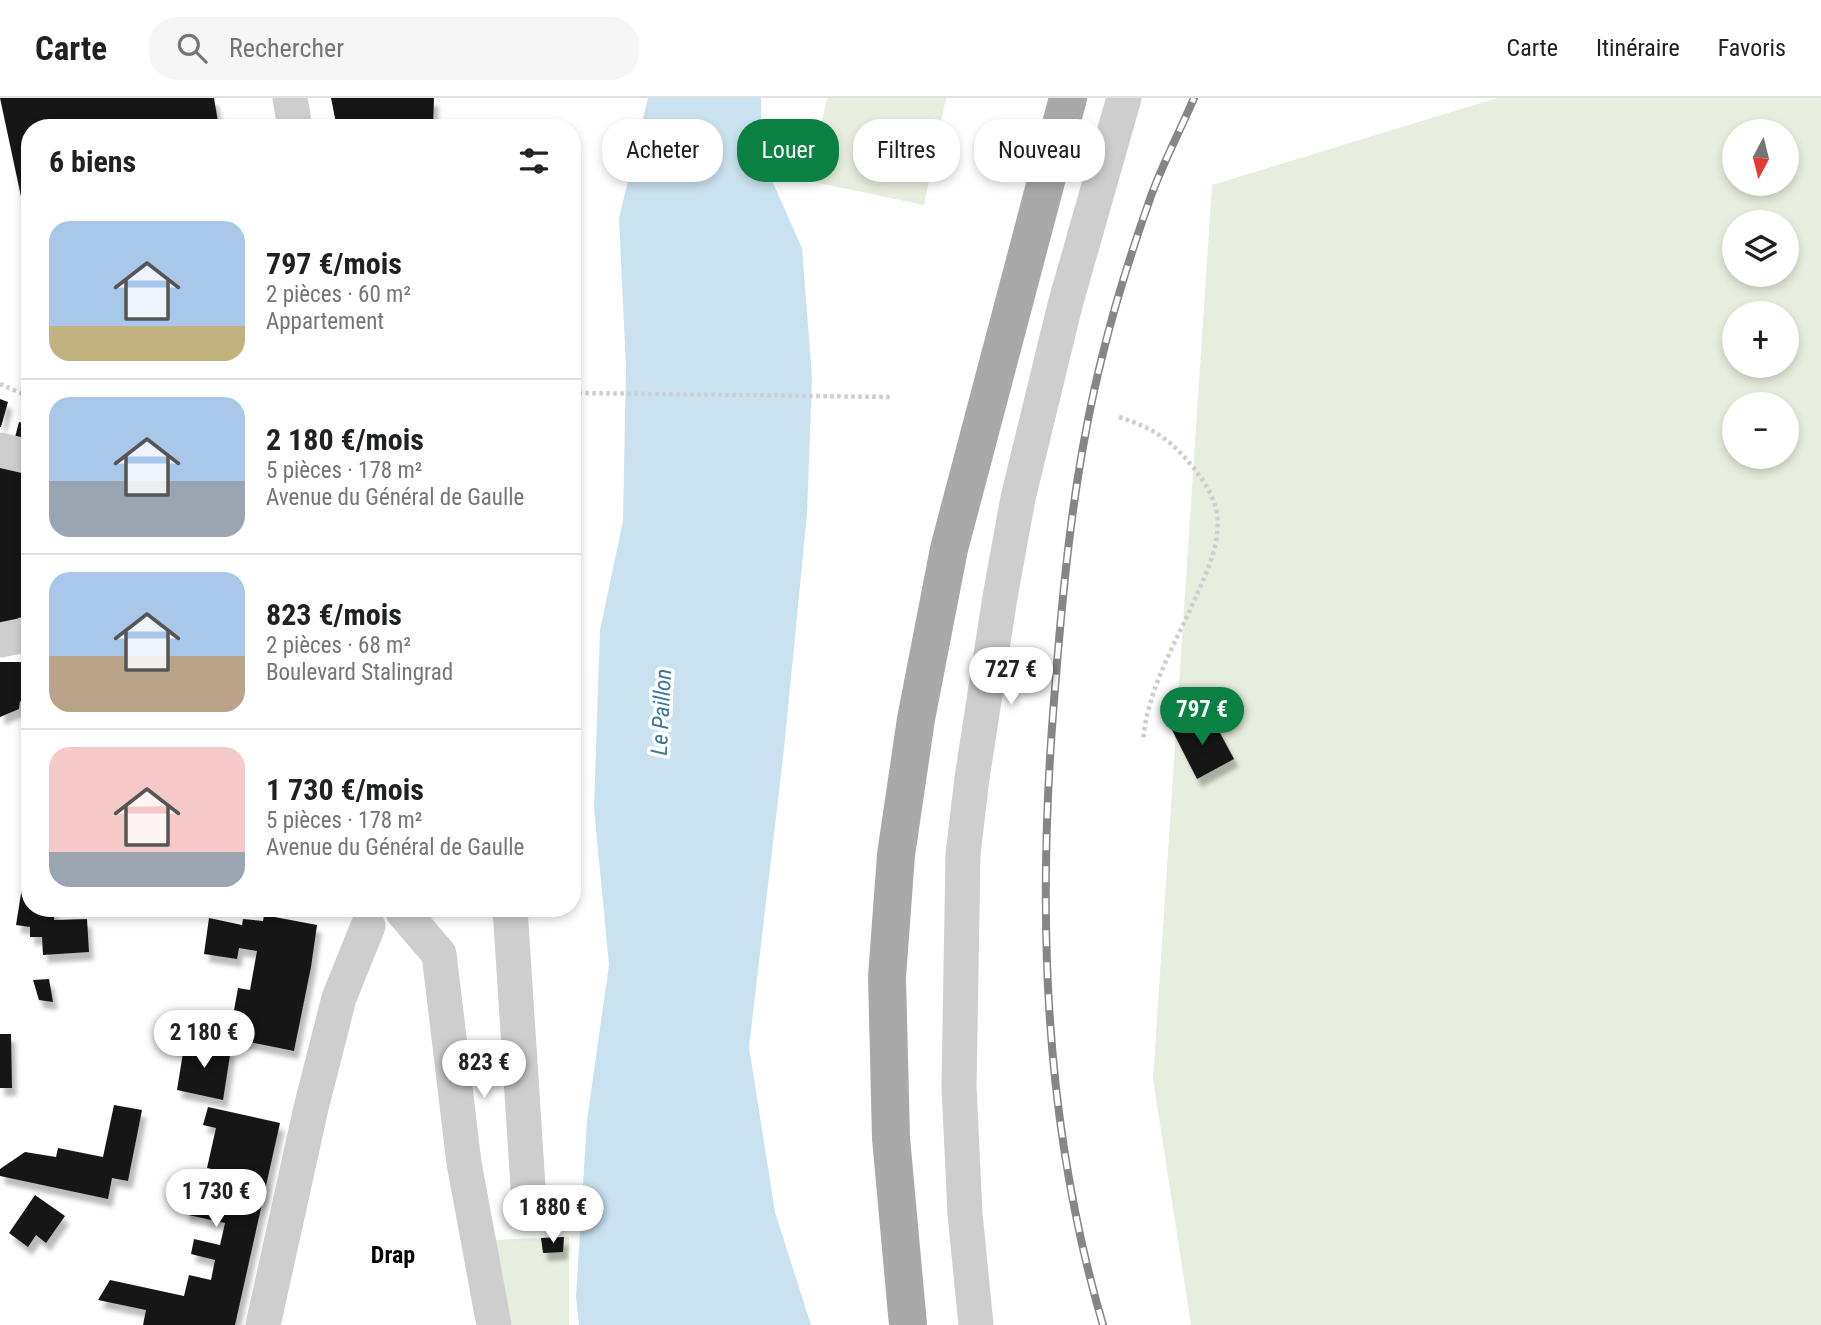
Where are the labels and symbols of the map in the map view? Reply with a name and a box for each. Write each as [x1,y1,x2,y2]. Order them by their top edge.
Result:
north arrow [1722,119,1799,196]
pin: 727 € [962,648,1060,707]
water label: Le Paillon [646,668,677,756]
pin: 797 € [1153,688,1251,747]
pin: 2 180 € [139,1010,269,1070]
pin: 823 € [435,1040,533,1100]
pin: 1 730 € [151,1170,281,1229]
pin: 1 880 € [488,1186,618,1245]
district label: Drap [371,1241,415,1269]

